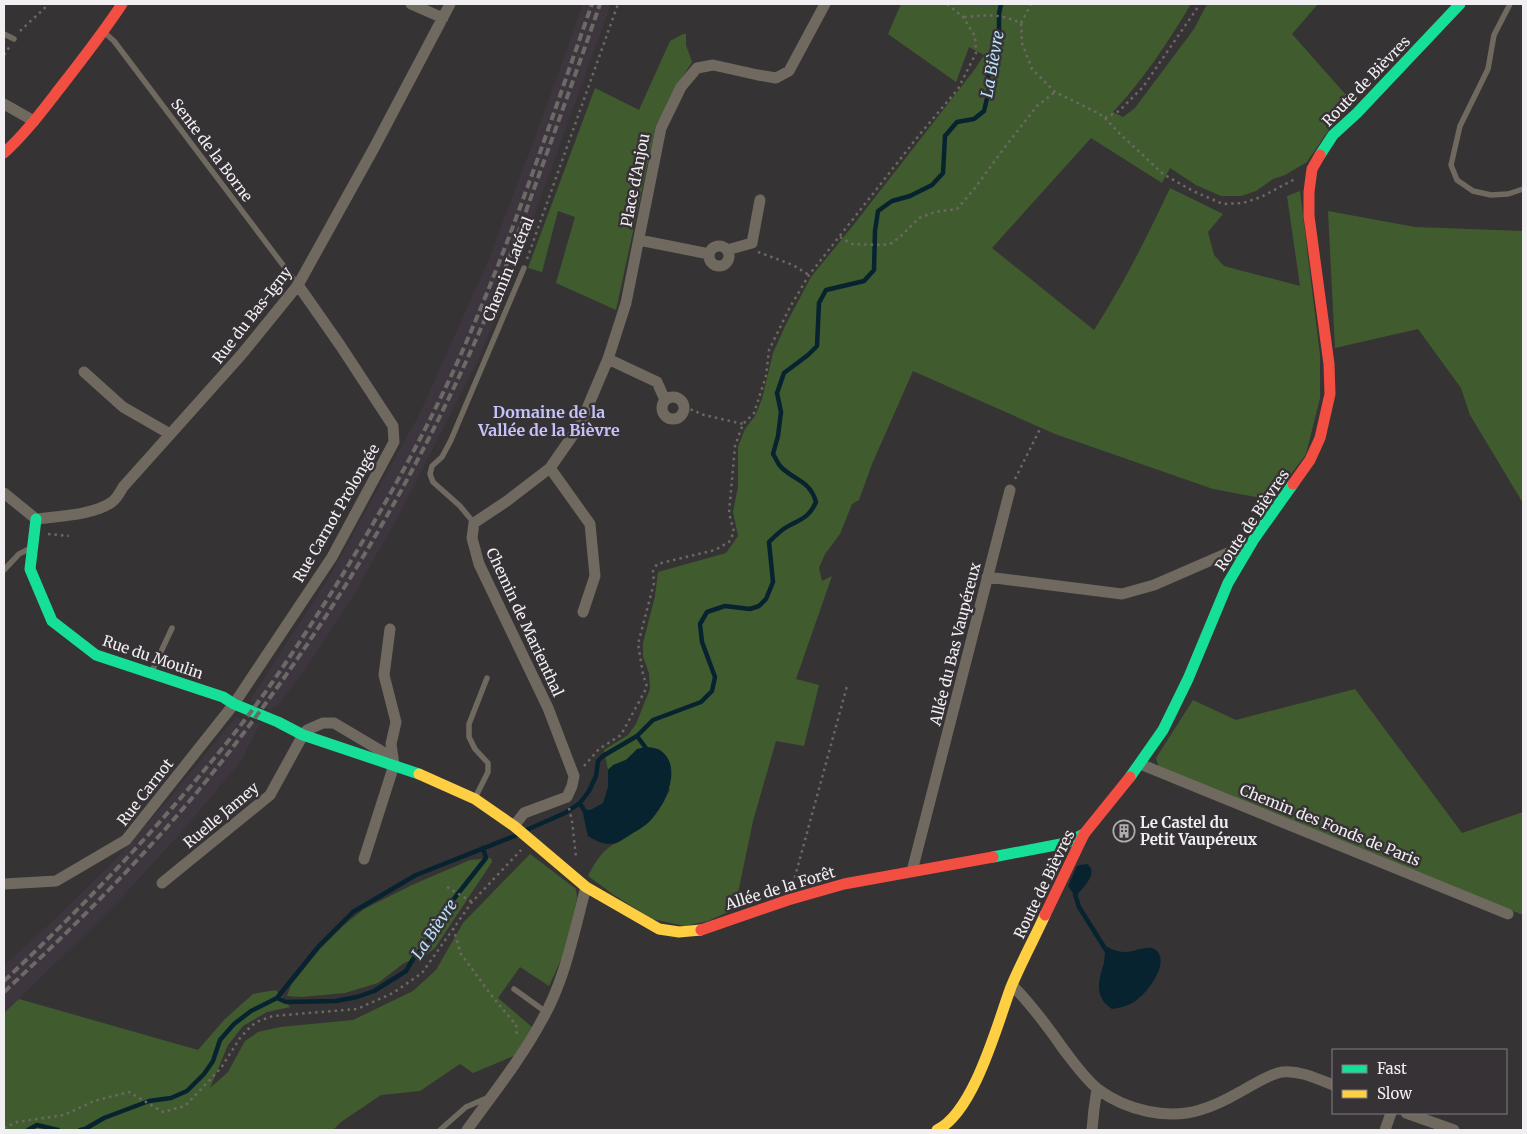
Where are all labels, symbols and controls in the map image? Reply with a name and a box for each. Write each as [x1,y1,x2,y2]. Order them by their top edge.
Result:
water label: La Bièvre [976,29,1008,99]
street label: Route de Bièvres [1318,32,1414,130]
street label: Sente de la Borne [167,95,257,205]
street label: Place d'Anjou [617,132,653,228]
street label: Chemin Latéral [478,214,538,324]
street label: Rue du Bas-Igny [208,263,296,367]
district label: Domaine de la Vallée de la Bièvre [477,402,620,440]
street label: Rue Carnot Prolongée [289,440,383,585]
street label: Route de Bièvres [1211,465,1293,575]
street label: Chemin de Marienthal [482,545,568,700]
street label: Allée du Bas Vaupéreux [925,560,984,728]
street label: Rue du Moulin [100,631,206,683]
street label: Rue Carnot [113,754,177,829]
street label: Ruelle Jamey [179,778,263,852]
street label: Chemin des Fonds de Paris [1237,780,1423,870]
place label: Le Castel du Petit Vaupéreux [1140,813,1258,849]
building icon: Le Castel du Petit Vaupéreux [1112,819,1136,843]
street label: Route de Bièvres [1009,826,1079,942]
street label: Allée de la Forêt [722,862,837,914]
water label: La Bièvre [407,895,461,963]
legend [1332,1049,1507,1114]
text: Fast [1377,1059,1407,1078]
text: Slow [1377,1084,1412,1103]

